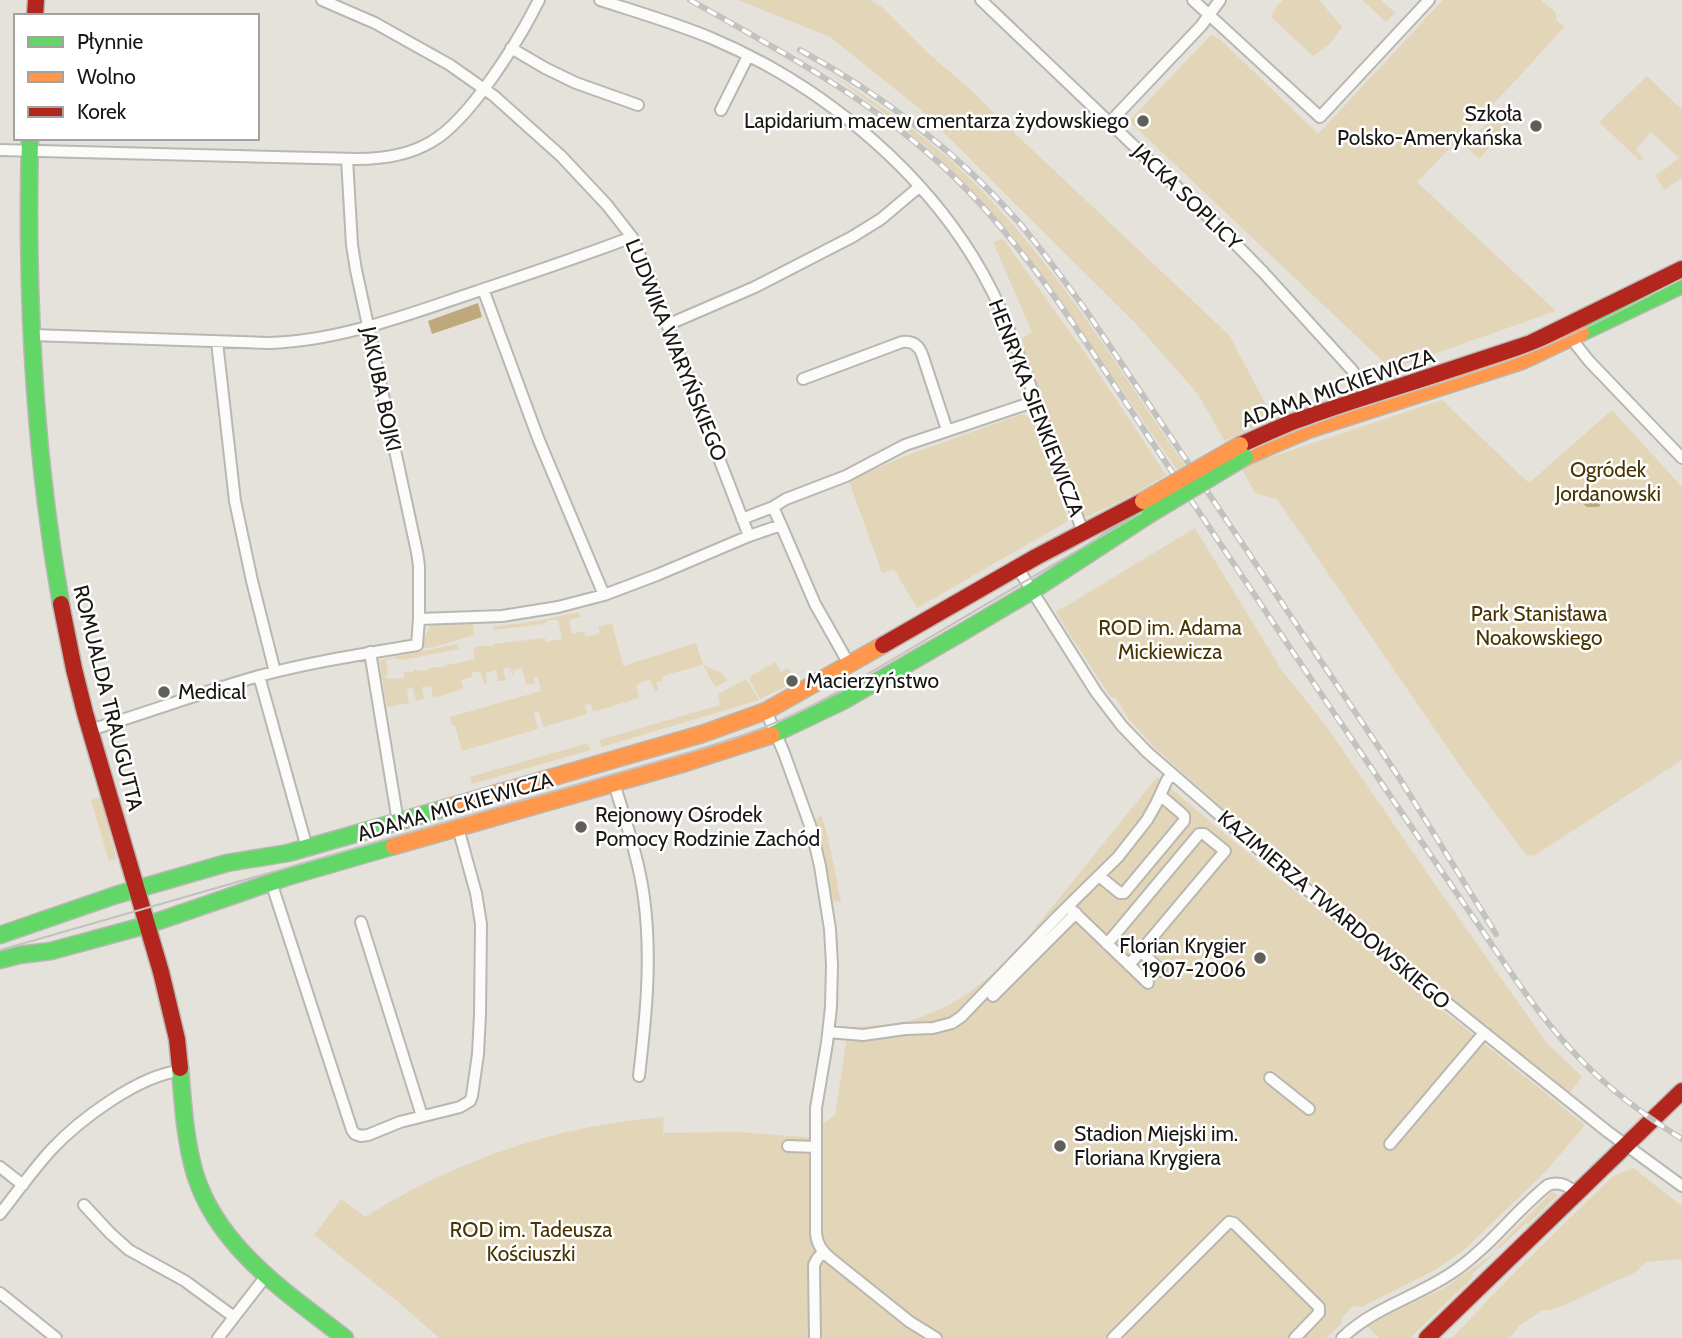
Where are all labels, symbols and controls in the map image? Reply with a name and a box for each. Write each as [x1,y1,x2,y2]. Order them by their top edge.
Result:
legend [14,14,259,140]
text: Płynnie [77,29,144,54]
text: Wolno [77,64,136,89]
text: Korek [77,99,127,124]
place label: Szkoła Polsko-Amerykańska [1337,101,1522,150]
place label: Lapidarium macew cmentarza żydowskiego [744,108,1129,133]
marker: Lapidarium macew cmentarza żydowskiego [1135,113,1151,129]
marker: Szkoła Polsko-Amerykańska [1528,118,1544,134]
street label: JACKA SOPLICY [1127,138,1248,256]
street label: LUDWIKA WARYŃSKIEGO [620,235,733,465]
street label: HENRYKA SIENKIEWICZA [983,296,1089,520]
street label: JAKUBA BOJKI [356,323,407,454]
street label: ADAMA MICKIEWICZA [1238,343,1438,432]
park label: Ogródek Jordanowski [1554,457,1661,506]
street label: ROMUALDA TRAUGUTTA [68,582,149,813]
park label: Park Stanisława Noakowskiego [1471,601,1607,650]
park label: ROD im. Adama Mickiewicza [1098,615,1242,664]
place label: Macierzyństwo [806,668,939,693]
marker: Macierzyństwo [784,673,800,689]
place label: Medical [178,679,246,704]
marker: Medical [156,684,172,700]
street label: ADAMA MICKIEWICZA [354,767,556,846]
place label: Rejonowy Ośrodek Pomocy Rodzinie Zachód [595,802,820,851]
street label: KAZIMIERZA TWARDOWSKIEGO [1213,805,1456,1014]
marker: Rejonowy Ośrodek Pomocy Rodzinie Zachód [573,819,589,835]
place label: Florian Krygier 1907-2006 [1119,933,1246,982]
marker: Florian Krygier 1907-2006 [1252,950,1268,966]
place label: Stadion Miejski im. Floriana Krygiera [1074,1121,1238,1170]
marker: Stadion Miejski im. Floriana Krygiera [1052,1138,1068,1154]
park label: ROD im. Tadeusza Kościuszki [450,1217,612,1266]

